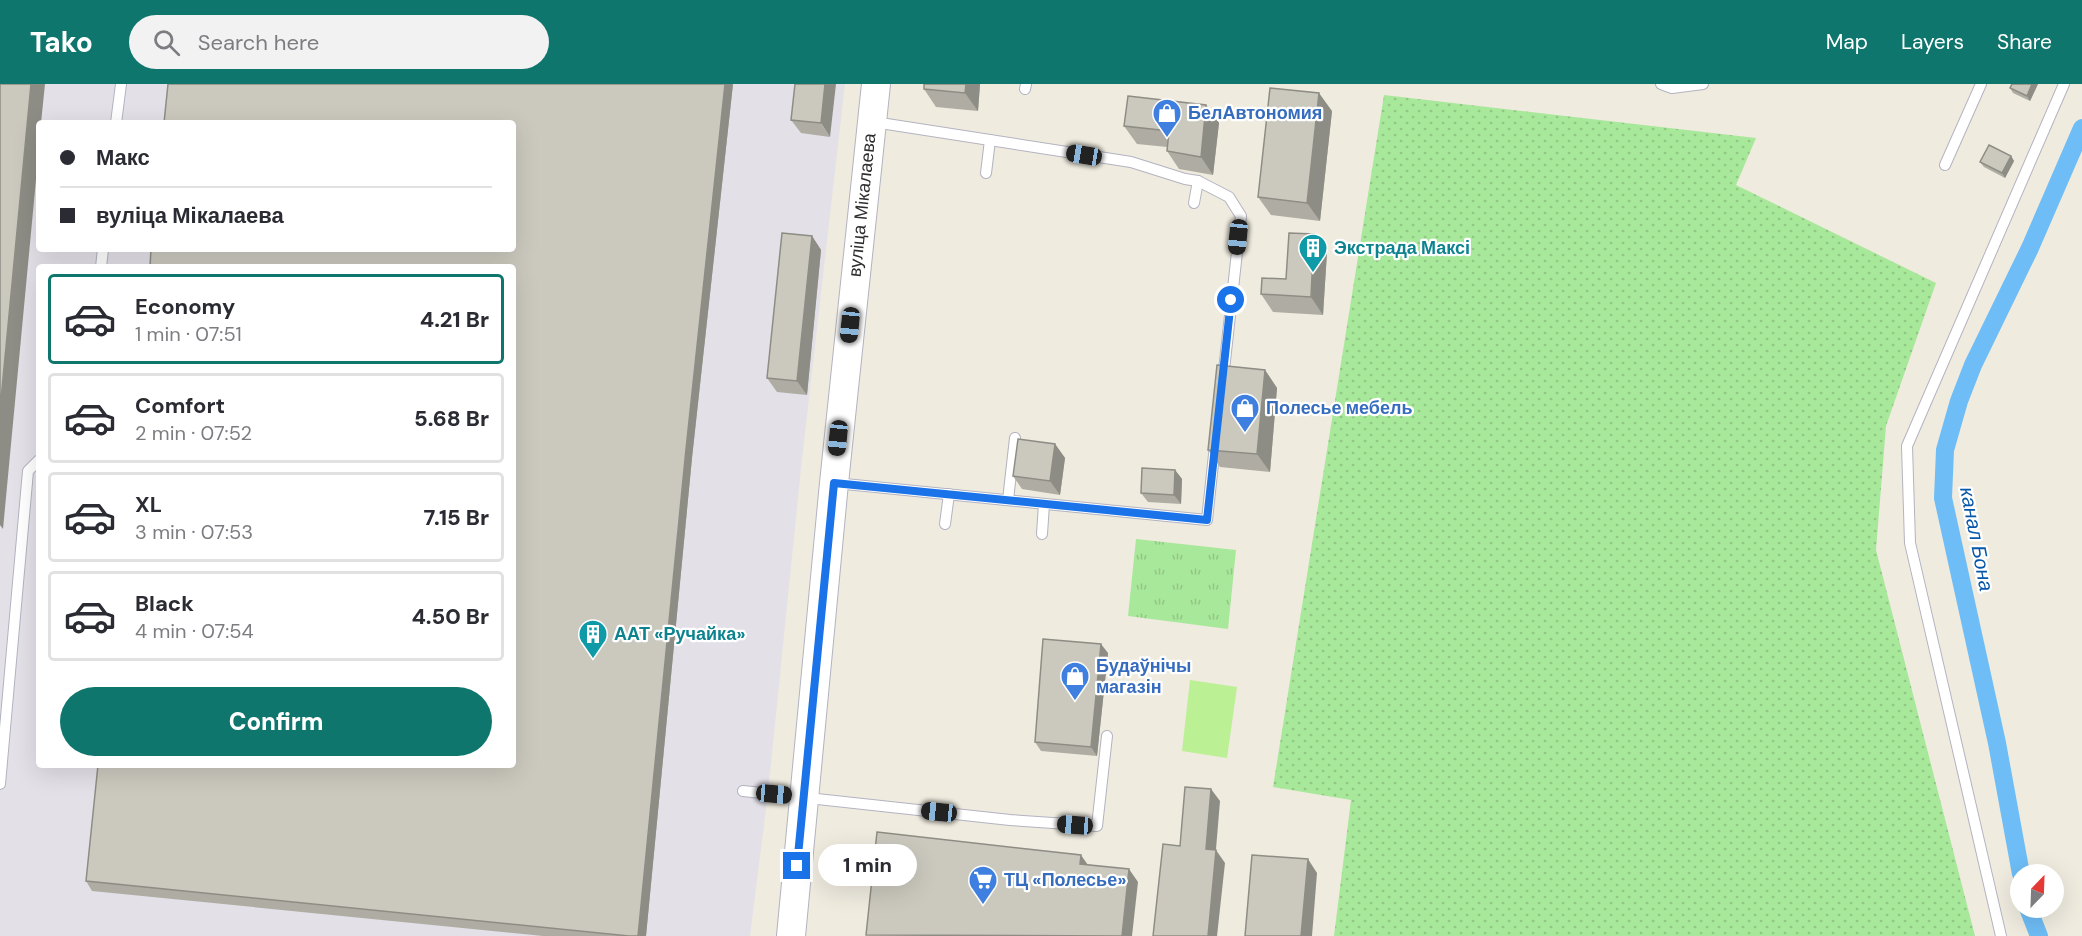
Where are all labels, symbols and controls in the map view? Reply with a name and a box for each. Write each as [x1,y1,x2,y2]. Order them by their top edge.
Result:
search box [129,15,549,69]
text: Tako [30,24,93,61]
icon: search [150,26,183,59]
text: Search here [198,28,319,57]
text: Map [1826,28,1868,56]
text: Layers [1901,28,1964,56]
text: Share [1997,28,2052,56]
shop icon: БелАвтономия [1151,97,1183,139]
place label: БелАвтономия [1188,101,1322,125]
street label: вуліца Мікалаева [843,131,882,278]
text: Макс [96,143,150,172]
car [1065,143,1103,167]
text: вуліца Мікалаева [96,201,284,230]
car [1227,218,1249,256]
building icon: Экстрада Максі [1297,232,1329,274]
place label: Экстрада Максі [1334,236,1470,260]
route start [1217,286,1244,313]
icon: car [63,292,117,346]
text: Economy [135,292,235,321]
text: 4.21 Br [420,305,489,334]
car [839,306,861,344]
text: 1 min · 07:51 [135,321,242,347]
icon: car [63,391,117,445]
text: Comfort [135,391,225,420]
shop icon: Полесье мебель [1229,392,1261,434]
place label: Полесье мебель [1266,396,1413,420]
text: 5.68 Br [414,404,489,433]
car [827,419,849,457]
text: 2 min · 07:52 [135,420,252,446]
water label: канал Бона [1954,485,2000,593]
icon: car [63,490,117,544]
text: XL [135,490,162,519]
text: 7.15 Br [423,503,489,532]
text: 3 min · 07:53 [135,519,253,545]
icon: car [63,589,117,643]
text: Black [135,589,194,618]
text: 4.50 Br [411,602,489,631]
text: 4 min · 07:54 [135,618,254,644]
building icon: ААТ «Ручайка» [577,618,609,660]
place label: ААТ «Ручайка» [614,622,745,646]
place label: Будаўнічы магазін [1096,654,1191,699]
shop icon: Будаўнічы магазін [1059,660,1091,702]
button: Confirm [60,687,492,756]
car [755,783,793,805]
car [920,801,958,823]
car [1056,815,1094,835]
callout: 1 min [818,845,917,887]
route end [783,852,810,879]
text: 1 min [843,852,892,878]
supermarket icon: ТЦ «Полесье» [967,864,999,906]
north arrow [2010,864,2064,918]
map controls [2010,864,2064,918]
place label: ТЦ «Полесье» [1004,868,1126,892]

